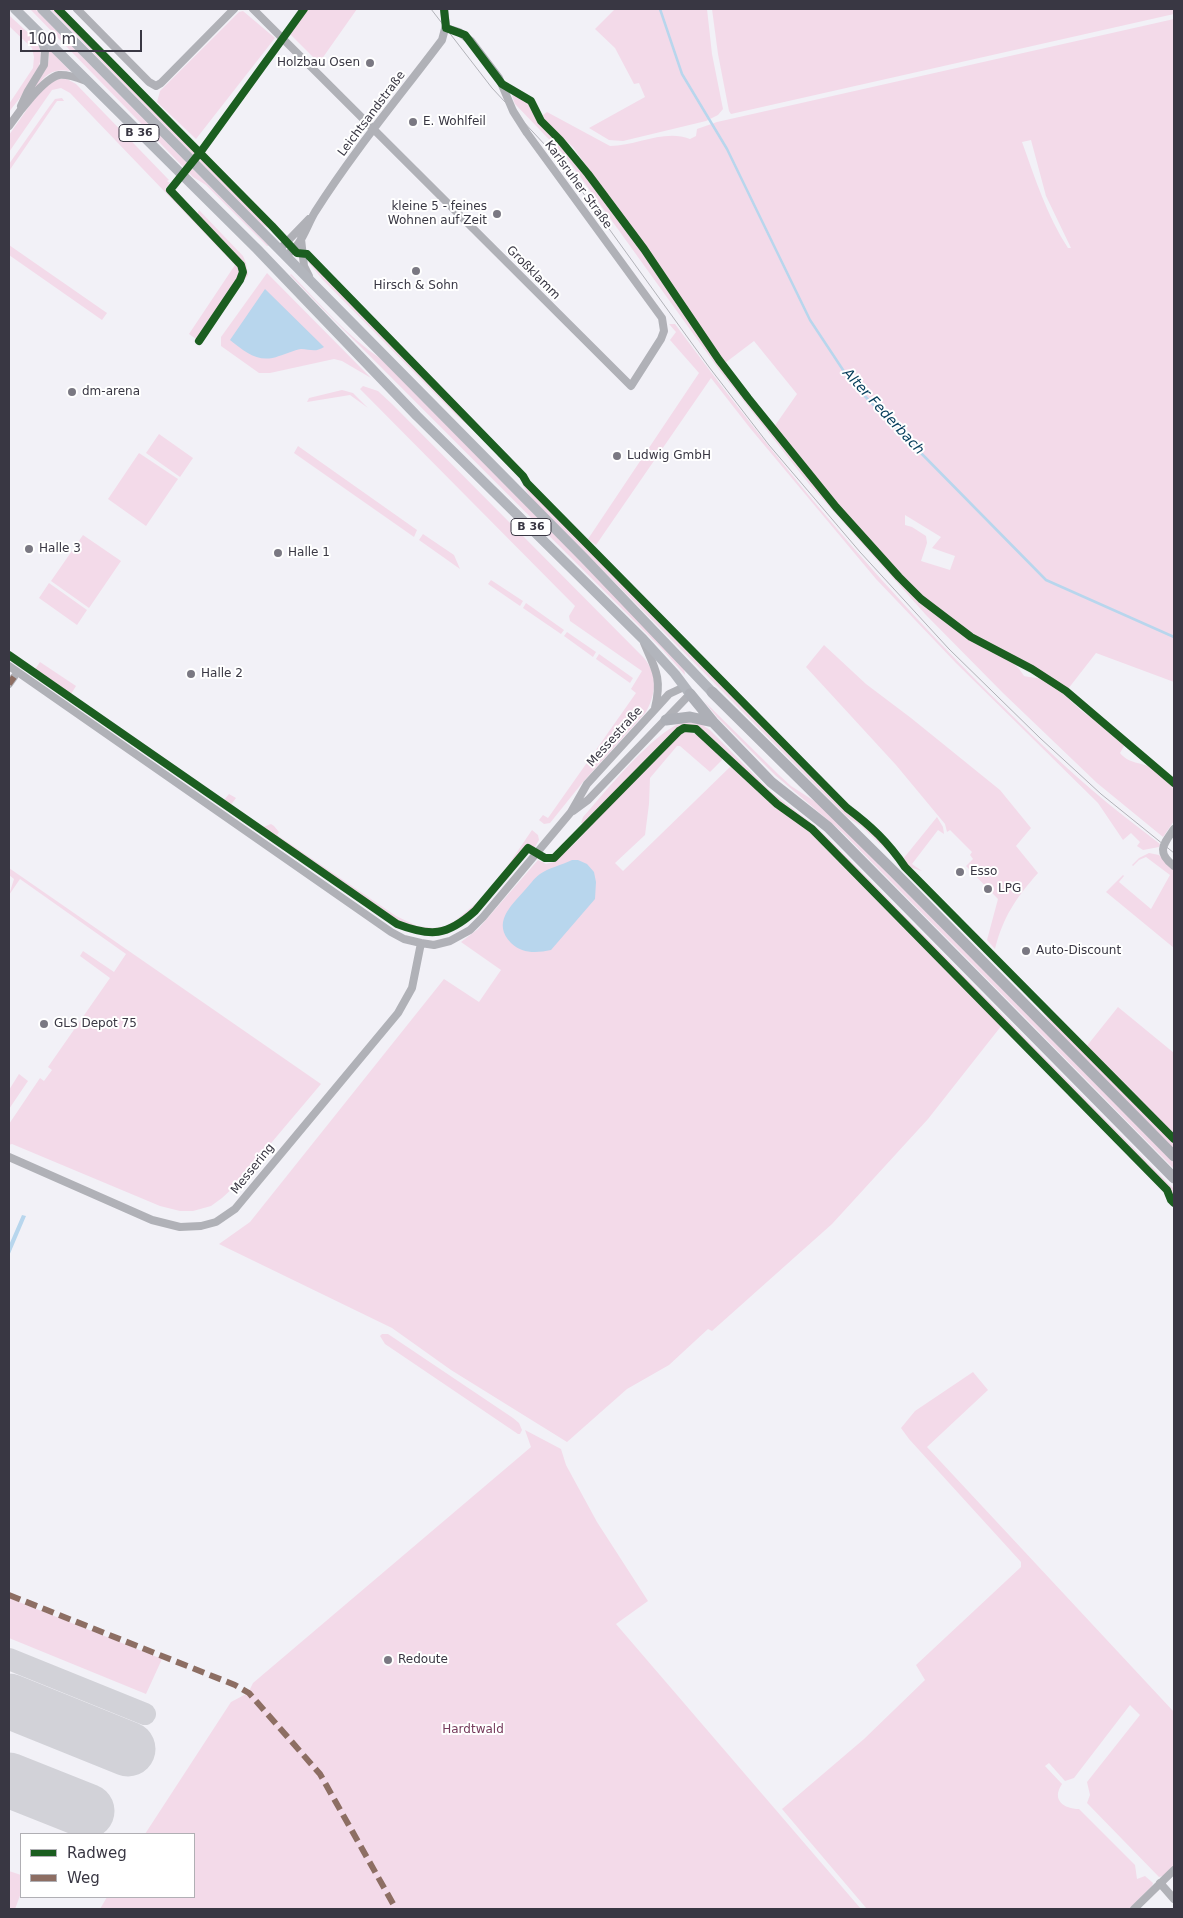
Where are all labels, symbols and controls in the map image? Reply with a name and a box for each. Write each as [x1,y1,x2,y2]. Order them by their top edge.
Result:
scale bar [22,20,145,52]
text: 100 m [28,30,76,48]
place label: Holzbau Osen [277,56,360,70]
marker: Holzbau Osen [364,57,376,69]
street label: Leichtsandstraße [335,68,409,160]
place label: E. Wohlfeil [423,115,486,129]
marker: E. Wohlfeil [407,116,419,128]
road number: B 36 [119,125,159,142]
street label: Karlsruher Straße [541,138,615,232]
place label: kleine 5 - feines Wohnen auf Zeit [388,200,487,228]
marker: kleine 5 - feines Wohnen auf Zeit [491,208,503,220]
street label: Großklamm [503,243,563,303]
marker: Hirsch & Sohn [410,265,422,277]
place label: Hirsch & Sohn [374,279,458,293]
water label: Alter Federbach [839,365,927,459]
place label: dm-arena [82,385,140,399]
marker: dm-arena [66,386,78,398]
place label: Ludwig GmbH [627,449,711,463]
marker: Ludwig GmbH [611,450,623,462]
road number: B 36 [511,518,551,536]
place label: Halle 3 [39,542,81,556]
marker: Halle 3 [23,543,35,555]
place label: Halle 1 [288,546,330,560]
marker: Halle 1 [272,547,284,559]
place label: Halle 2 [201,667,243,681]
marker: Halle 2 [185,668,197,680]
street label: Messestraße [584,704,646,770]
place label: Esso [970,865,997,879]
marker: Esso [954,866,966,878]
place label: LPG [998,882,1021,896]
marker: LPG [982,883,994,895]
place label: Auto-Discount [1036,944,1121,958]
marker: Auto-Discount [1020,945,1032,957]
place label: GLS Depot 75 [54,1017,137,1031]
marker: GLS Depot 75 [38,1018,50,1030]
street label: Messering [228,1141,278,1197]
place label: Redoute [398,1653,448,1667]
marker: Redoute [382,1654,394,1666]
park label: Hardtwald [442,1723,504,1737]
legend [20,1833,195,1898]
text: Radweg [67,1844,127,1862]
text: Weg [67,1869,100,1887]

